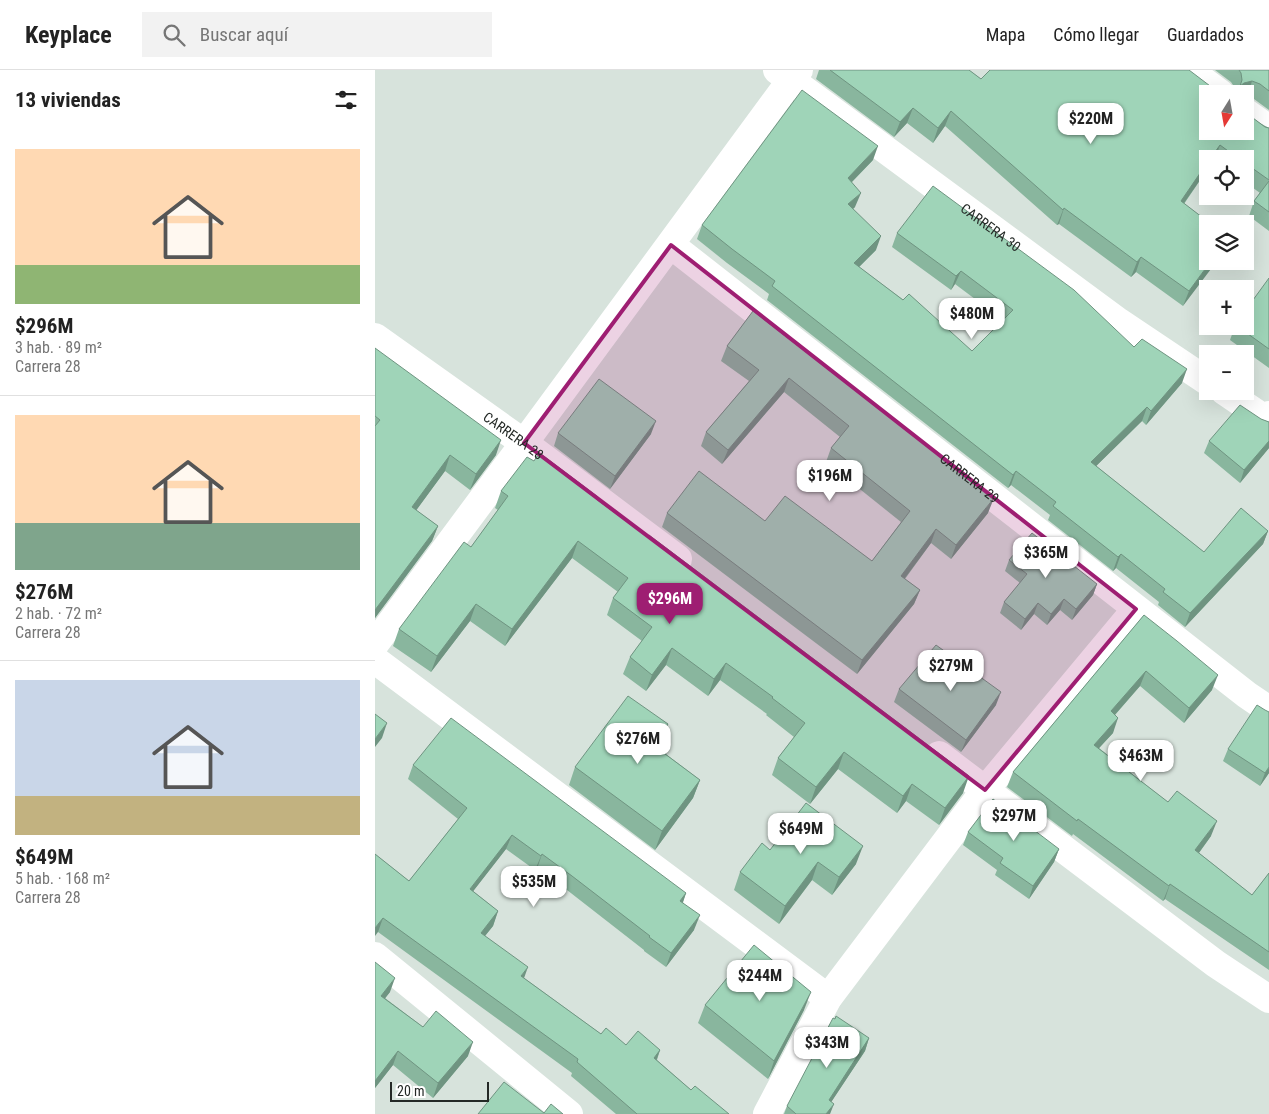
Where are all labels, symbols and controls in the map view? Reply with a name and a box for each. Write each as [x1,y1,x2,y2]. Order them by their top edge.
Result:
search box [142,12,492,57]
text: Keyplace [25,21,112,49]
icon: search [160,21,188,49]
text: Buscar aquí [200,23,288,46]
text: Mapa [986,24,1025,45]
text: Cómo llegar [1053,24,1139,45]
text: Guardados [1167,24,1244,45]
north arrow [1199,85,1254,140]
map controls [1199,85,1254,400]
icon: filters [332,86,360,114]
text: 13 viviendas [15,88,121,112]
pin: $220M [1056,102,1126,145]
text: $220M [1069,109,1113,128]
button: locate [1199,150,1254,205]
icon: home [143,182,233,272]
street label: CARRERA 30 [958,200,1024,255]
button: layers [1199,215,1254,270]
button: + [1199,280,1254,335]
pin: $480M [937,298,1007,340]
text: $480M [950,304,994,323]
text: $296M [15,314,73,338]
text: 3 hab. · 89 m² [15,338,102,357]
button: − [1199,345,1254,400]
text: Carrera 28 [15,357,81,376]
street label: CARRERA 28 [480,409,547,463]
icon: home [143,447,233,537]
street label: CARRERA 29 [937,450,1002,506]
pin: $196M [795,460,865,502]
text: $196M [808,466,852,485]
pin: $365M [1011,536,1081,579]
text: $365M [1024,543,1068,562]
text: $276M [15,580,73,604]
pin: $296M [635,582,705,625]
text: $296M [648,589,692,608]
text: 2 hab. · 72 m² [15,604,102,623]
text: Carrera 28 [15,623,81,642]
pin: $279M [916,650,986,692]
text: $279M [929,656,973,675]
icon: home [143,712,233,802]
pin: $276M [603,722,673,765]
text: $276M [616,729,660,748]
pin: $463M [1106,740,1176,782]
text: $463M [1119,746,1163,765]
pin: $297M [979,800,1049,842]
text: $297M [992,806,1036,825]
pin: $649M [766,812,836,855]
text: $649M [779,819,823,838]
text: $649M [15,845,73,869]
pin: $535M [499,866,569,908]
text: 5 hab. · 168 m² [15,869,110,888]
text: $535M [512,872,556,891]
text: Carrera 28 [15,888,81,907]
pin: $244M [725,960,795,1002]
text: $244M [738,966,782,985]
pin: $343M [792,1026,862,1069]
text: $343M [805,1033,849,1052]
scale bar [390,1079,489,1102]
text: 20 m [397,1083,425,1099]

